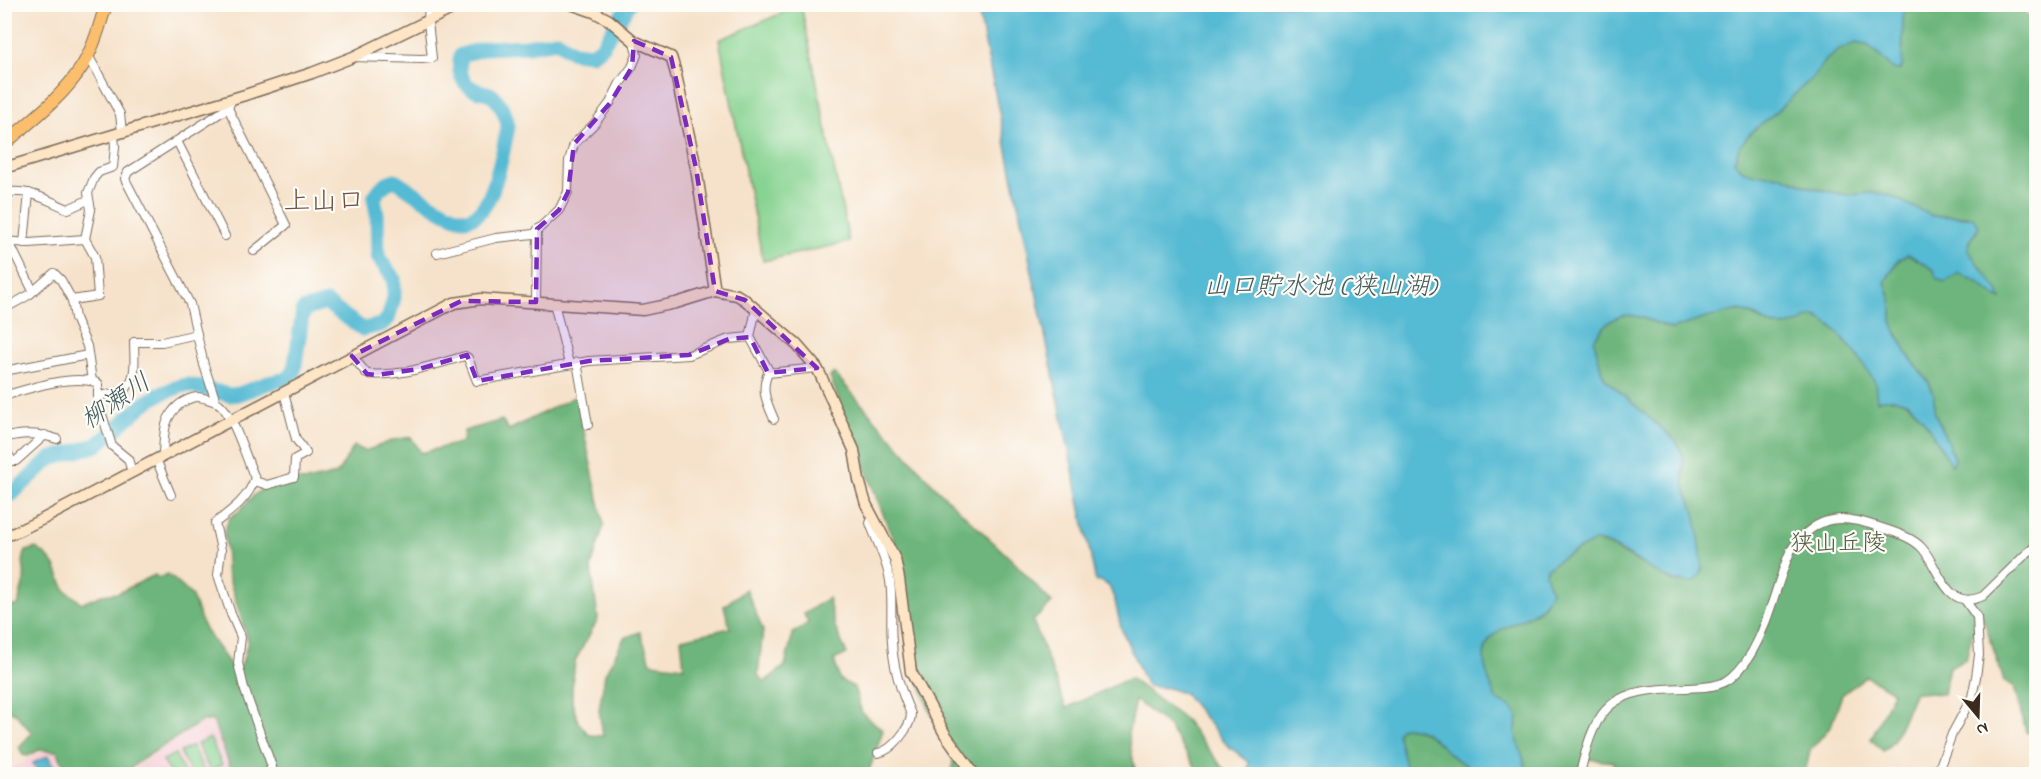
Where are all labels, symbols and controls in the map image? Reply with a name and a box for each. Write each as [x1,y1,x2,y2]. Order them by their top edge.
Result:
district label: 上山口 [284,183,365,222]
water label: 山口貯水池 (狭山湖) [1203,269,1439,307]
water label: 柳瀬川 [74,365,160,440]
park label: 狭山丘陵 [1790,527,1886,562]
north arrow [1948,686,2008,746]
text: N [1973,715,1991,741]

